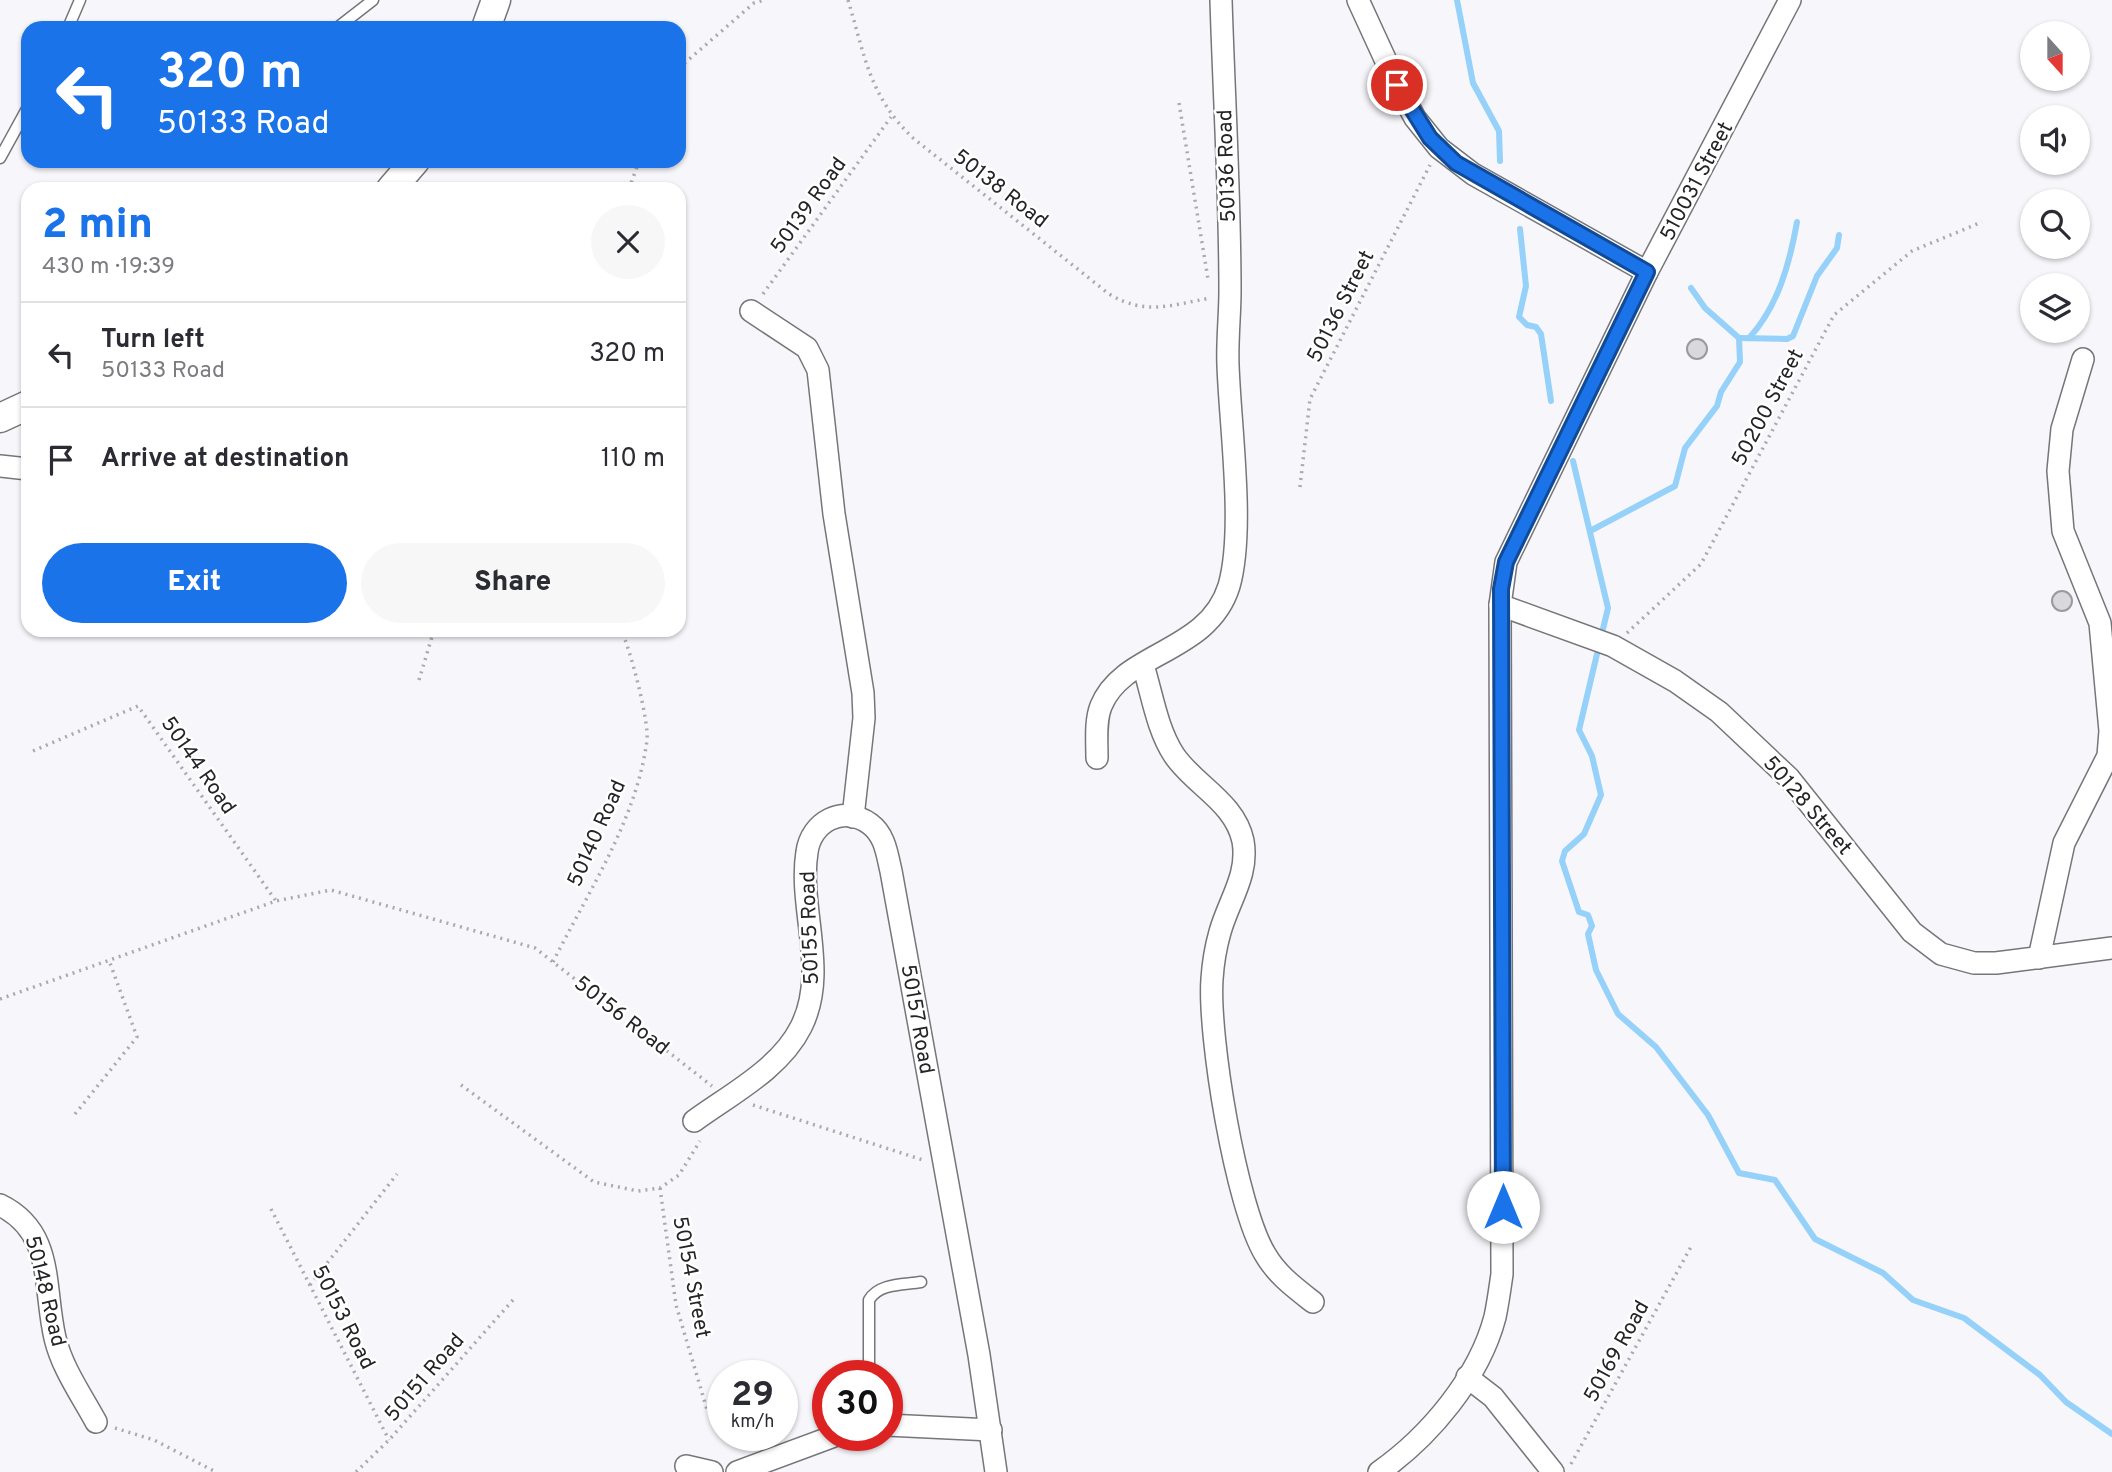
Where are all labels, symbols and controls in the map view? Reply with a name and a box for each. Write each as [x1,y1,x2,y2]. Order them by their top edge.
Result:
north arrow [2020,21,2090,91]
map controls [2020,21,2090,343]
text: 320 m [157,44,303,106]
icon: left [42,49,133,140]
pin [1367,55,1427,115]
icon: arrive [1378,66,1416,104]
text: 50133 Road [157,105,329,145]
button: sound [2020,105,2090,175]
street label: 50136 Road [1212,109,1243,223]
street label: 510031 Street [1655,118,1740,246]
street label: 50138 Road [947,144,1053,235]
street label: 50139 Road [765,152,853,259]
button: search [2020,189,2090,259]
text: 2 min [42,200,153,253]
button: close [591,205,665,279]
street label: 50136 Street [1302,246,1381,367]
text: 430 m · 19:39 [42,253,175,282]
button: layers [2020,273,2090,343]
text: Turn left [101,324,205,357]
icon: left [42,336,80,374]
text: 320 m [589,338,665,371]
street label: 50200 Street [1726,344,1810,471]
text: 50133 Road [101,357,225,386]
icon: arrive [42,441,80,479]
text: Arrive at destination [101,443,349,476]
text: 110 m [601,443,665,476]
button: Exit [42,543,347,623]
button: Share [361,543,665,623]
street label: 50144 Road [154,712,241,820]
street label: 50128 Street [1756,751,1857,861]
street label: 50140 Road [562,776,633,891]
street label: 50155 Road [795,871,826,985]
street label: 50157 Road [894,962,939,1076]
street label: 50156 Road [568,971,674,1062]
position arrow [1466,1170,1540,1244]
street label: 50154 Street [665,1214,716,1341]
street label: 50148 Road [18,1233,71,1350]
street label: 50153 Road [305,1261,380,1374]
street label: 50169 Road [1578,1296,1656,1407]
street label: 50151 Road [379,1328,471,1428]
speed limit sign: 30 [812,1360,903,1451]
text: 29 [731,1374,774,1418]
text: km/h [731,1411,774,1434]

